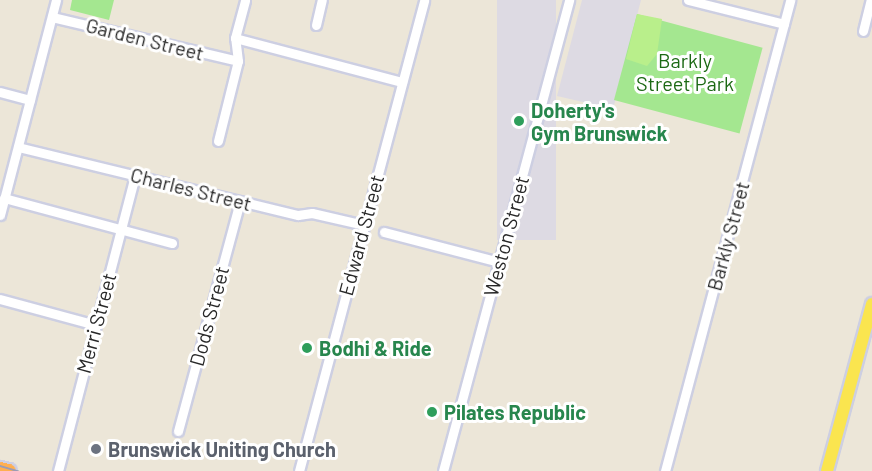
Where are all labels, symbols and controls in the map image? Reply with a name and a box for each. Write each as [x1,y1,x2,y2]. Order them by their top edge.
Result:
street label: Garden Street [84,13,206,65]
park label: Barkly Street Park [636,48,734,95]
place label: Doherty's Gym Brunswick [531,98,667,145]
marker: Doherty's Gym Brunswick [512,114,526,128]
street label: Charles Street [128,162,254,216]
street label: Edward Street [333,172,389,298]
street label: Weston Street [478,173,534,299]
street label: Barkly Street [702,179,754,293]
street label: Dods Street [184,263,234,369]
street label: Merri Street [71,270,121,376]
place label: Bodhi & Ride [319,336,432,360]
marker: Bodhi & Ride [300,341,314,355]
place label: Pilates Republic [444,400,586,424]
marker: Pilates Republic [425,405,439,419]
place label: Brunswick Uniting Church [108,437,336,461]
marker: Brunswick Uniting Church [89,442,103,456]

